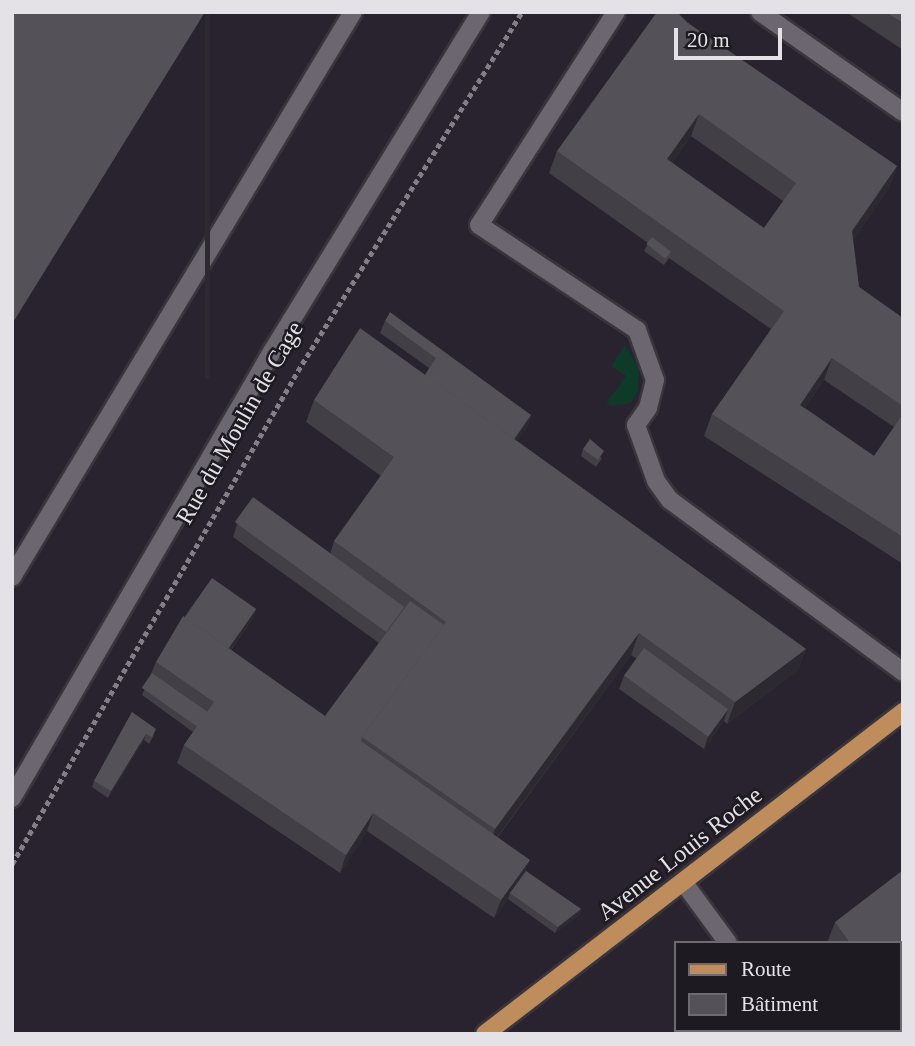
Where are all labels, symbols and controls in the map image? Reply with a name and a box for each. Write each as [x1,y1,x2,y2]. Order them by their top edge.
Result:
scale bar [677,14,786,58]
text: 20 m [687,28,730,52]
street label: Rue du Moulin de Cage [170,317,310,529]
street label: Avenue Louis Roche [592,781,768,927]
legend [674,941,901,1032]
text: Route [741,957,791,981]
text: Bâtiment [741,992,818,1016]

